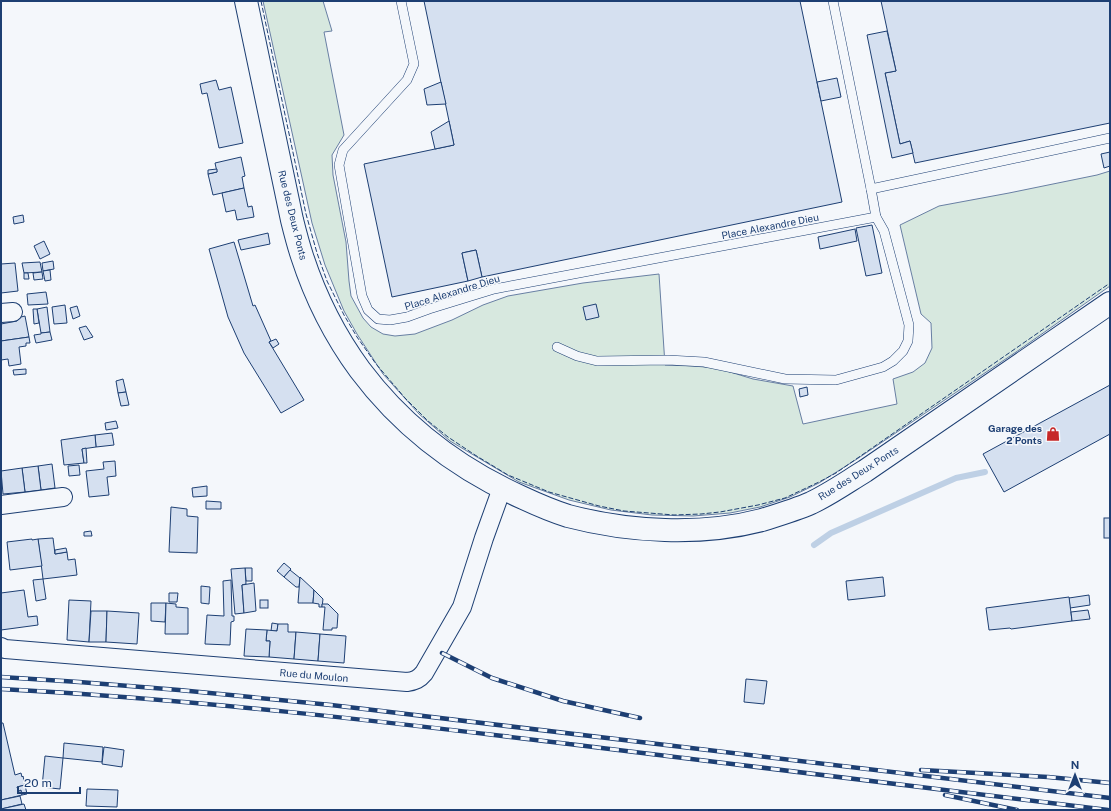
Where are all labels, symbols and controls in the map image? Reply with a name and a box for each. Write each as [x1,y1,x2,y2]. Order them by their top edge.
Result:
street label: Rue des Deux Ponts [276,169,310,261]
street label: Place Alexandre Dieu [720,211,820,241]
street label: Place Alexandre Dieu [403,272,501,312]
place label: Garage des 2 Ponts [988,422,1042,446]
shop icon: Garage des 2 Ponts [1045,426,1061,442]
street label: Rue des Deux Ponts [816,443,900,503]
street label: Rue du Moulon [279,666,349,684]
north arrow [1055,755,1095,795]
text: N [1071,759,1079,771]
scale bar [18,769,80,795]
text: 20 m [24,776,52,790]

